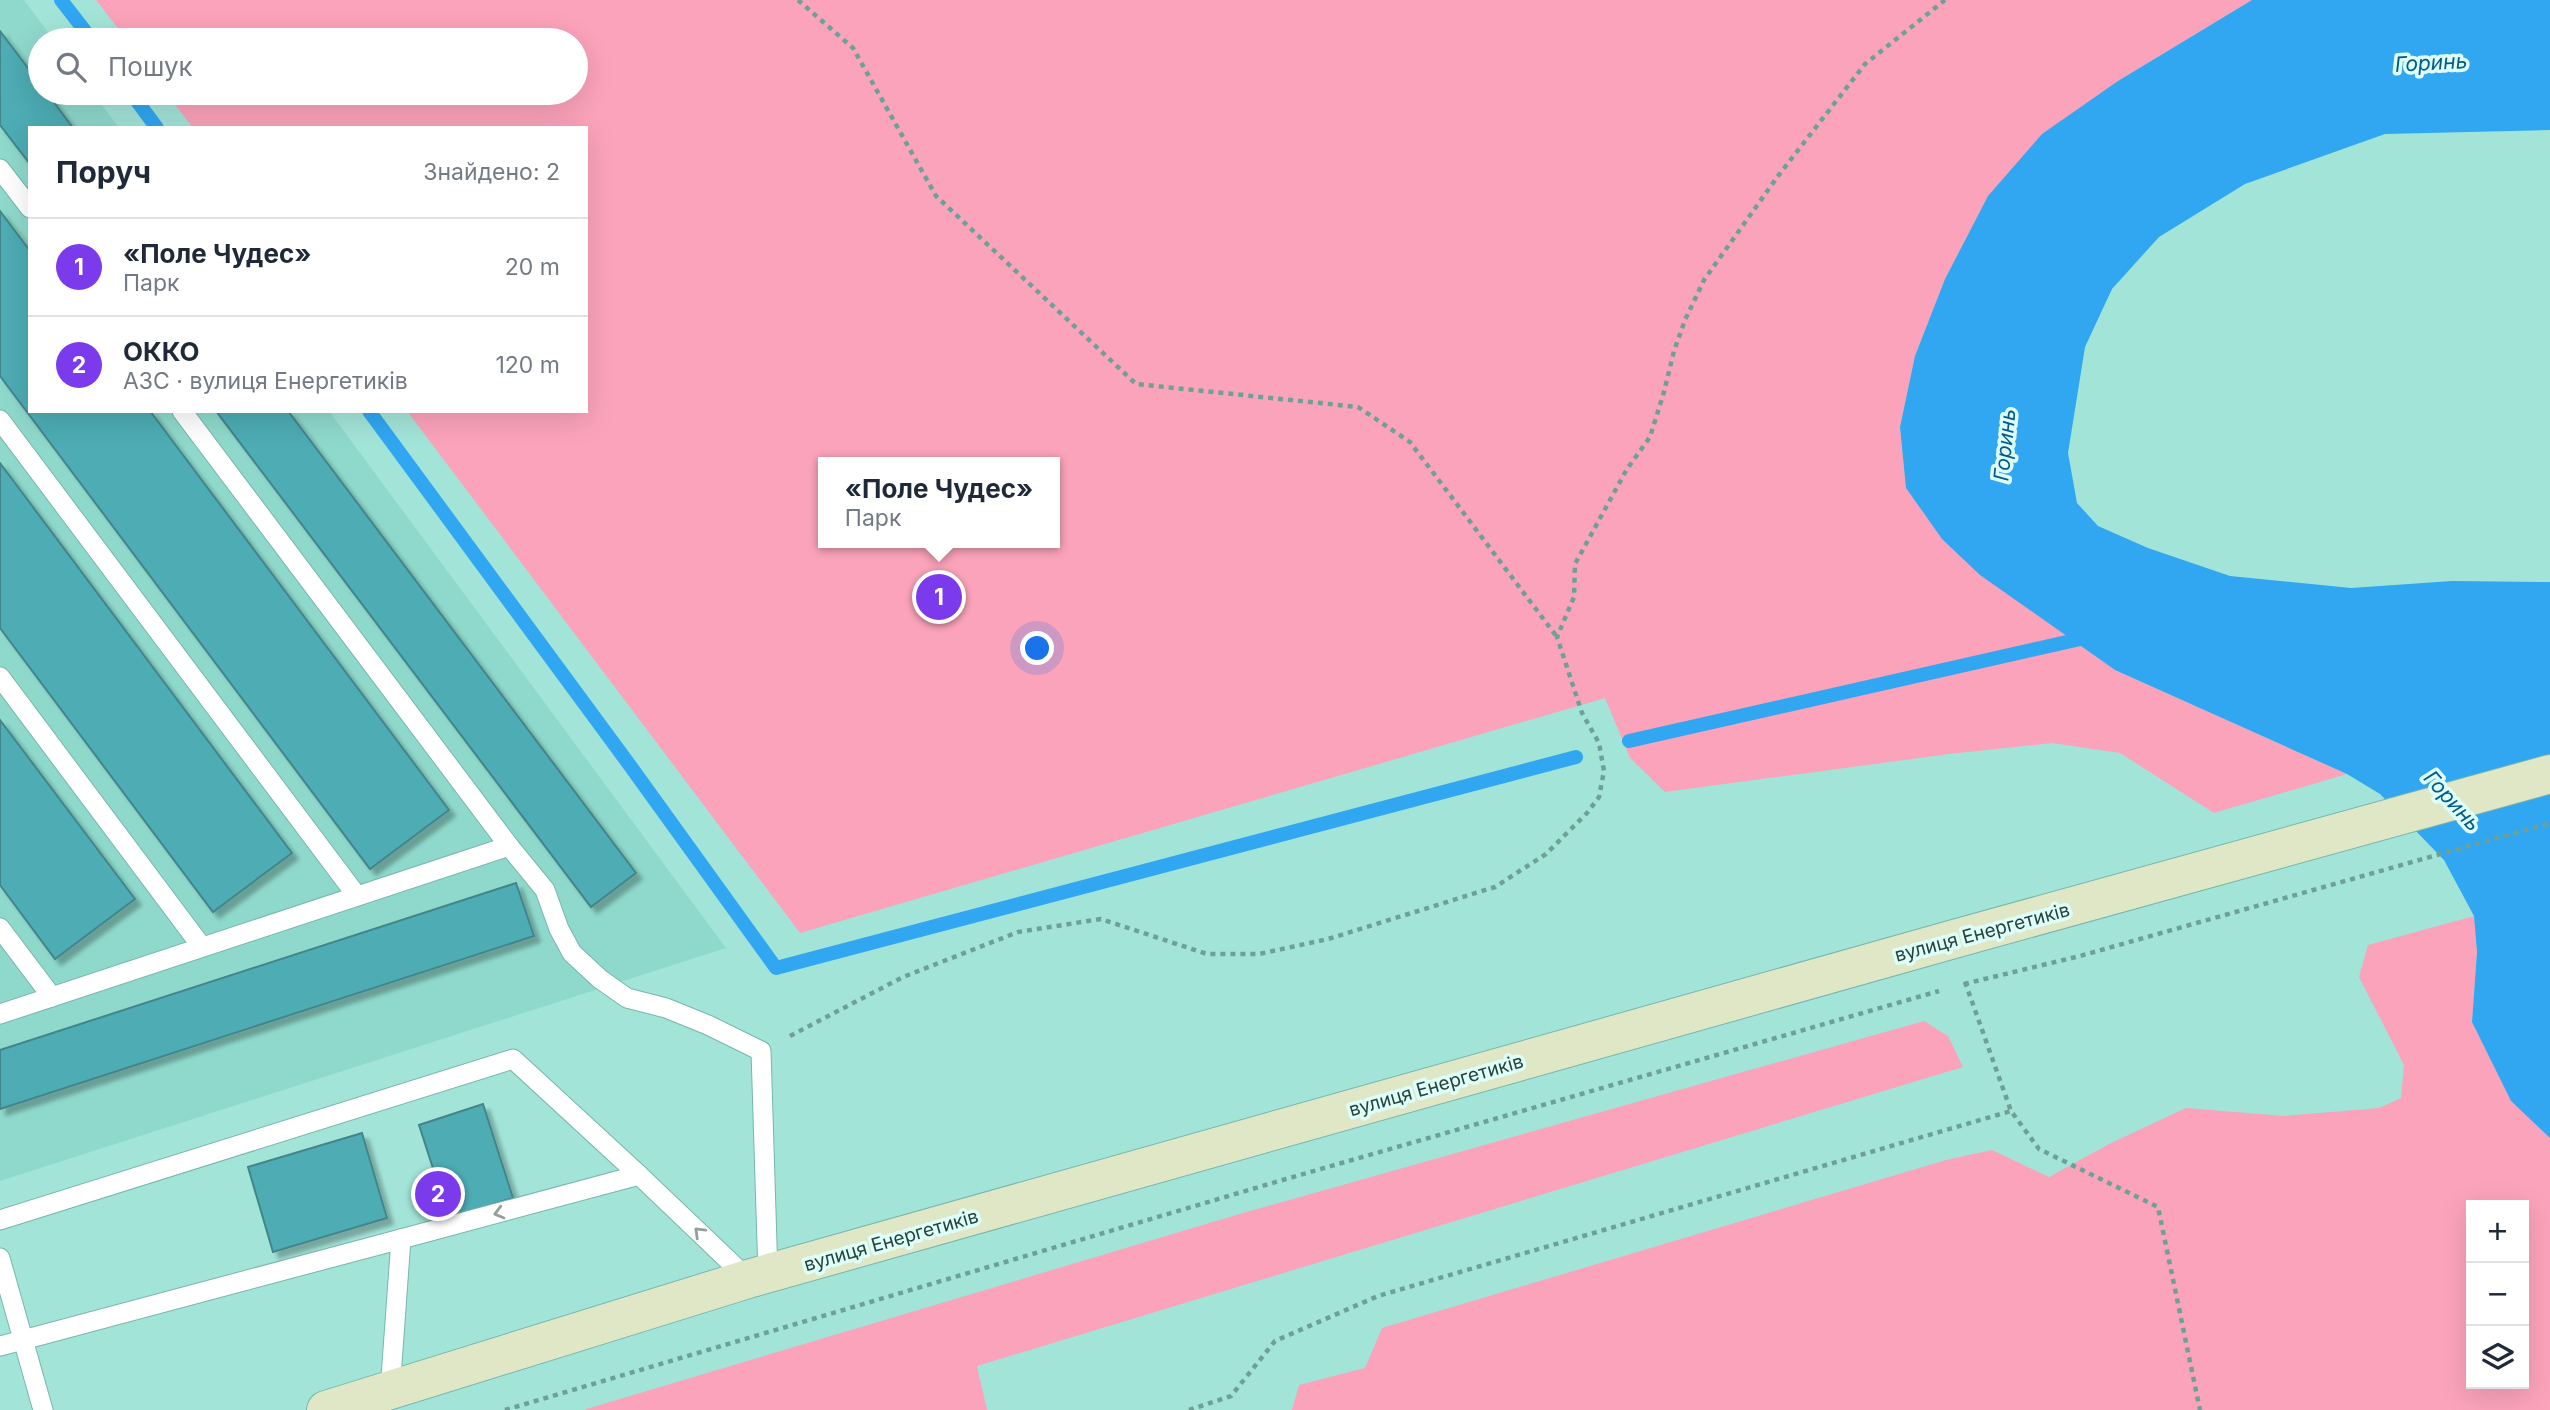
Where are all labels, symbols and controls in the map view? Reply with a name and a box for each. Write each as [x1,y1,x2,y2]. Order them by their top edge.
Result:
search box [28,28,588,105]
icon: search [52,48,90,86]
water label: Горинь [2394,48,2468,77]
text: Пошук [108,51,193,82]
text: Поруч [56,154,151,190]
text: Знайдено: 2 [423,158,560,186]
text: «Поле Чудес» [123,238,311,269]
text: 1 [74,253,84,281]
text: 20 m [505,253,560,281]
text: Парк [123,269,180,297]
text: ОККО [123,336,199,367]
text: 2 [72,351,86,379]
text: 120 m [495,351,560,379]
text: АЗС · вулиця Енергетиків [123,367,408,395]
water label: Горинь [1988,408,2021,482]
popup [818,457,1060,548]
text: «Поле Чудес» [845,473,1033,504]
text: Парк [845,504,901,532]
pin: 1 [916,571,962,623]
your location [1020,631,1054,665]
water label: Горинь [2419,765,2486,836]
street label: вулиця Енергетиків [1892,898,2072,967]
street label: вулиця Енергетиків [1346,1050,1526,1121]
pin: 2 [415,1168,461,1220]
map controls [2466,1200,2529,1389]
button: + [2466,1200,2529,1263]
one-way arrow [493,1205,505,1219]
street label: вулиця Енергетиків [801,1205,981,1276]
one-way arrow [694,1228,707,1241]
button: − [2466,1263,2529,1326]
button: layers [2466,1326,2529,1389]

